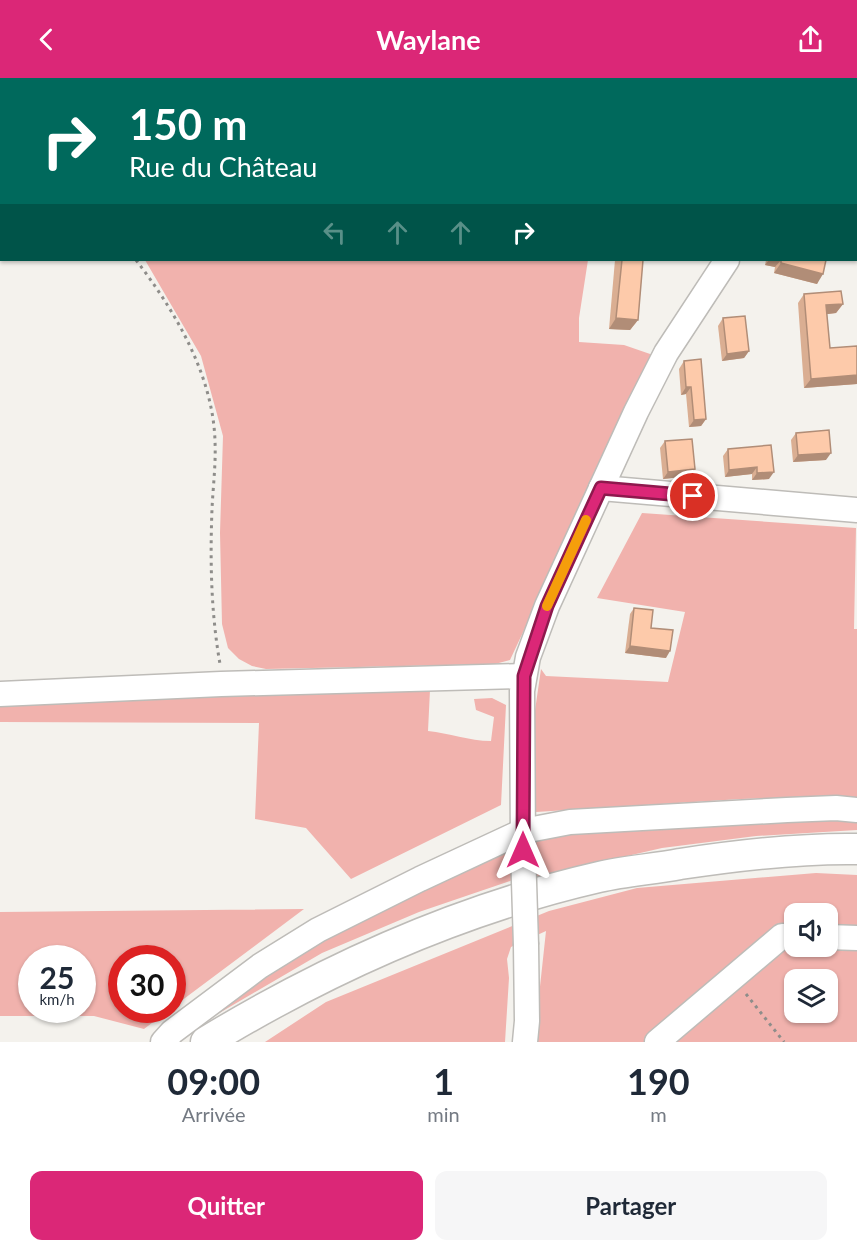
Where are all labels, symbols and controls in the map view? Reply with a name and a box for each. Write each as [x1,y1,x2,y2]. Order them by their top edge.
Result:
icon: back [30,23,63,56]
text: Waylane [376,23,481,56]
icon: share [794,23,827,56]
text: 150 m [129,99,247,149]
icon: right [30,102,108,180]
text: Rue du Château [129,150,317,183]
icon: left [318,216,351,249]
icon: ahead [381,216,414,249]
icon: ahead [444,216,477,249]
icon: right [507,216,540,249]
pin [667,470,718,521]
icon: arrive [676,479,709,512]
position arrow [491,818,555,882]
map controls [784,903,838,1023]
button: sound [784,903,838,957]
speed limit sign: 30 [108,945,186,1023]
text: 25 [40,959,74,995]
button: layers [784,969,838,1023]
text: km/h [39,990,75,1008]
text: 09:00 [167,1059,260,1103]
text: 1 [433,1059,454,1103]
text: 190 [627,1059,690,1103]
text: Arrivée [182,1102,246,1126]
text: min [427,1102,460,1126]
text: m [650,1102,667,1126]
button: Quitter [30,1171,423,1240]
button: Partager [435,1171,827,1240]

